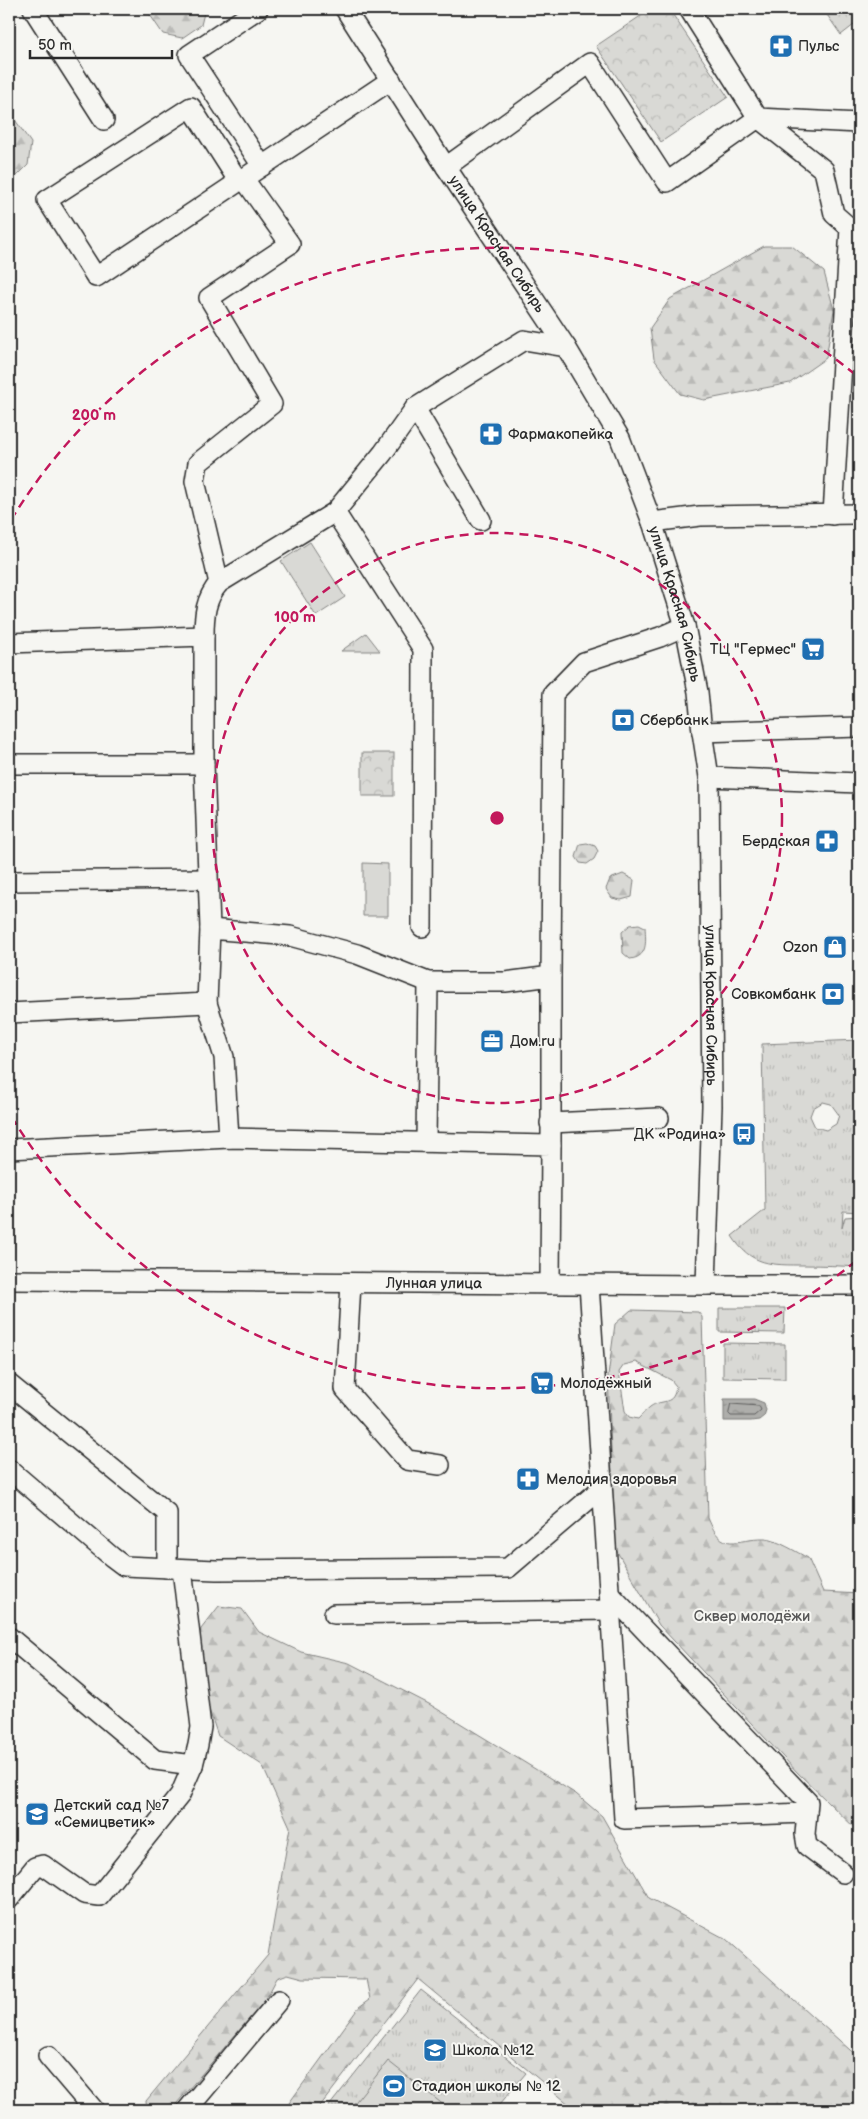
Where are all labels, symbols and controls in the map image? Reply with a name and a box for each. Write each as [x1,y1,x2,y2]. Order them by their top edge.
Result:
scale bar [30,28,172,60]
pharmacy icon: Пульс [768,33,794,59]
text: 50 m [38,36,72,55]
place label: Пульс [798,37,840,56]
street label: улица Красная Сибирь [445,172,550,317]
text: 200 m [72,406,116,425]
pharmacy icon: Фармакопейка [478,421,504,447]
place label: Фармакопейка [508,425,614,444]
street label: улица Красная Сибирь [644,524,705,684]
text: 100 m [274,608,316,627]
supermarket icon: ТЦ "Гермес" [800,636,826,662]
place label: ТЦ "Гермес" [710,640,796,659]
bank icon: Сбербанк [610,707,636,733]
place label: Сбербанк [640,711,709,730]
centre of rings [488,809,506,827]
pharmacy icon: Бердская [814,828,840,854]
place label: Бердская [742,832,810,851]
street label: улица Красная Сибирь [701,925,721,1086]
shop icon: Ozon [822,934,848,960]
place label: Ozon [783,938,818,957]
bank icon: Совкомбанк [820,981,846,1007]
place label: Совкомбанк [731,985,816,1004]
office icon: Дом.ru [479,1028,505,1054]
place label: Дом.ru [510,1032,555,1051]
bus stop icon: ДК «Родина» [731,1121,757,1147]
place label: ДК «Родина» [634,1125,726,1144]
street label: Лунная улица [385,1273,482,1293]
supermarket icon: Молодёжный [529,1370,555,1396]
place label: Молодёжный [560,1374,652,1393]
pharmacy icon: Мелодия здоровья [515,1466,541,1492]
place label: Мелодия здоровья [546,1470,677,1489]
park label: Сквер молодёжи [694,1607,810,1626]
place label: Детский сад №7 «Семицветик» [54,1796,169,1832]
school or university icon: Детский сад №7 «Семицветик» [24,1801,50,1827]
school or university icon: Школа №12 [422,2037,448,2063]
place label: Школа №12 [452,2041,534,2060]
sports icon: Стадион школы № 12 [381,2073,407,2099]
place label: Стадион школы № 12 [412,2077,561,2096]

